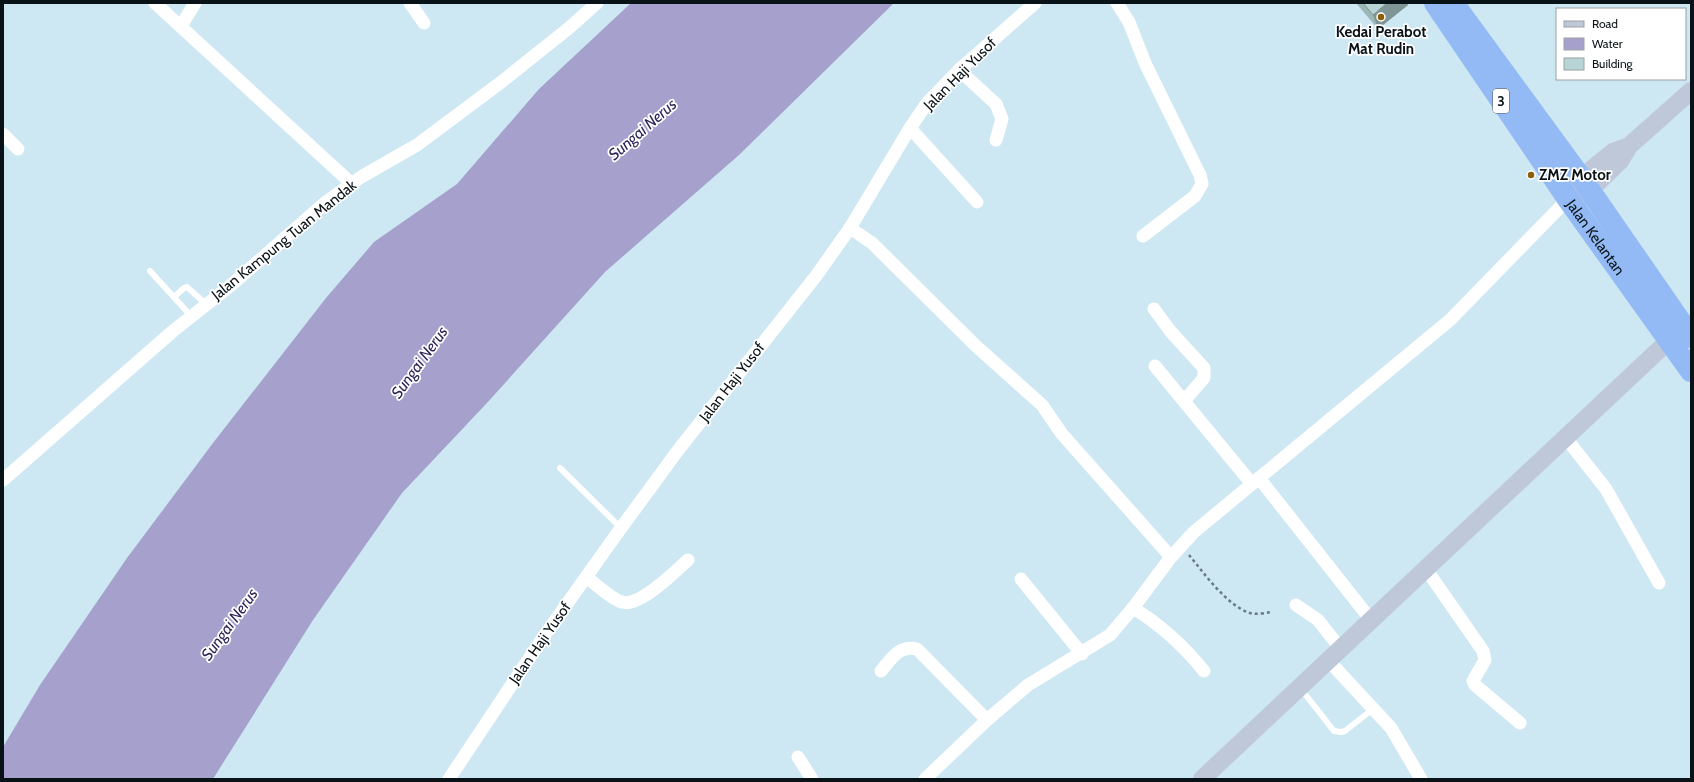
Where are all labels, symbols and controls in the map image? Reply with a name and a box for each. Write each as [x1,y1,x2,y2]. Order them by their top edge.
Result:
legend [1556,8,1686,80]
marker: Kedai Perabot Mat Rudin [1376,12,1386,22]
text: Road [1592,16,1618,31]
place label: Kedai Perabot Mat Rudin [1336,23,1426,58]
street label: Jalan Haji Yusof [919,34,1000,115]
text: Water [1592,36,1623,51]
text: Building [1592,56,1634,71]
road number: 3 [1493,89,1509,113]
water label: Sungai Nerus [604,95,680,164]
place label: ZMZ Motor [1539,166,1611,184]
marker: ZMZ Motor [1526,170,1536,180]
street label: Jalan Kampung Tuan Mandak [207,176,360,305]
street label: Jalan Kelantan [1562,195,1629,279]
water label: Sungai Nerus [387,323,452,402]
street label: Jalan Haji Yusof [695,339,769,426]
water label: Sungai Nerus [197,585,262,664]
street label: Jalan Haji Yusof [505,599,575,688]

